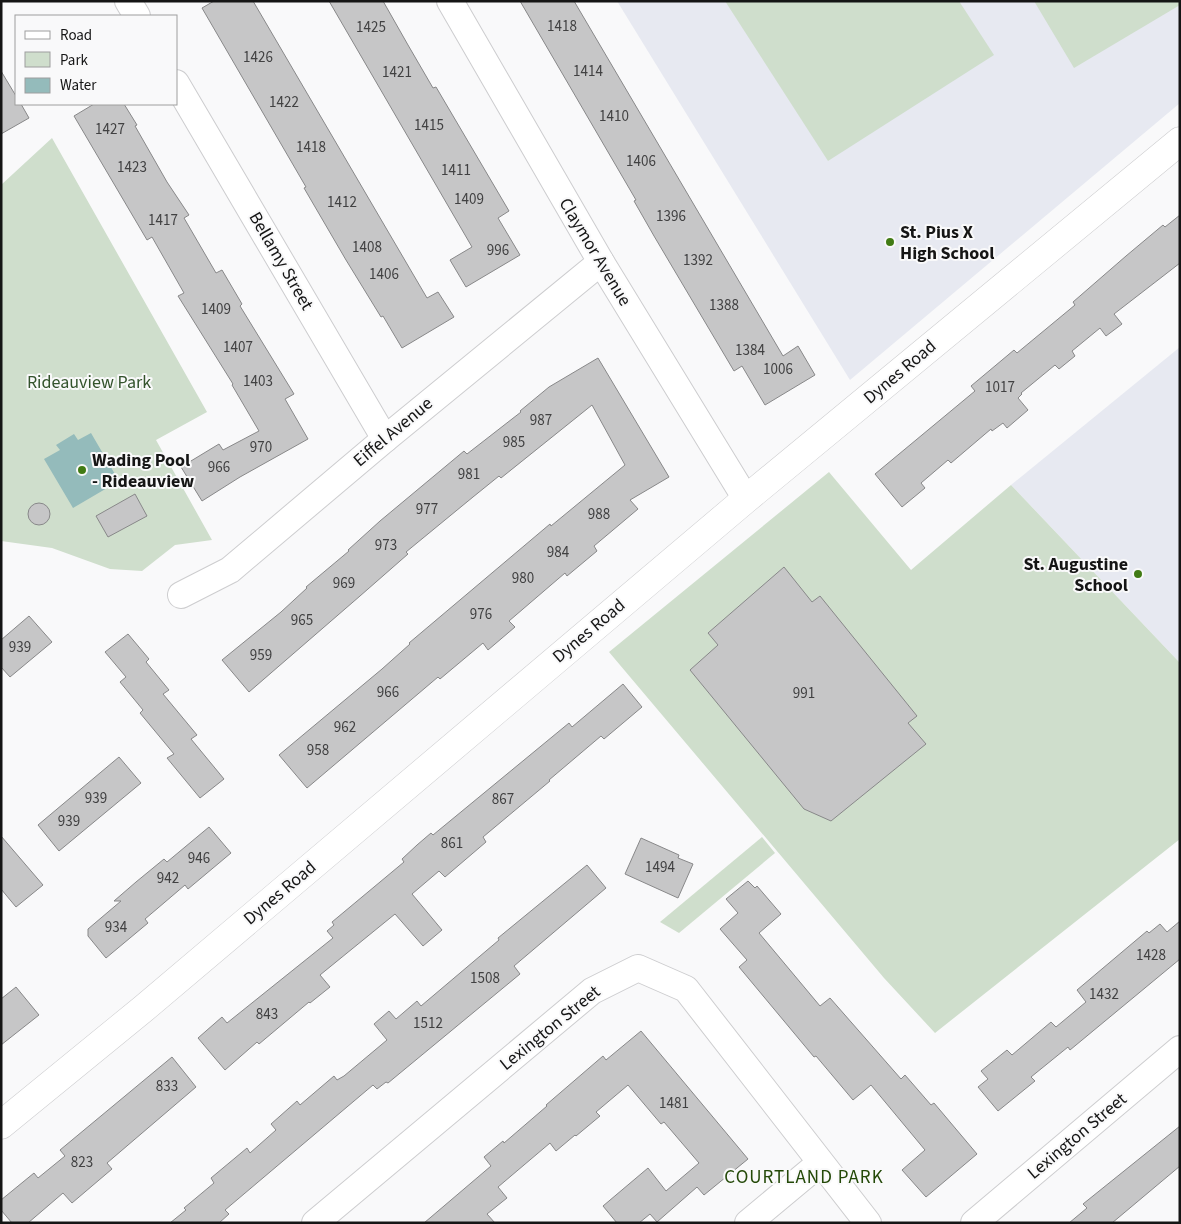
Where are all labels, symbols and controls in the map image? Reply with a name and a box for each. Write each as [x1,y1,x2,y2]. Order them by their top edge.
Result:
legend [15,15,178,105]
house number: 1418 [547,16,577,37]
house number: 1425 [356,17,386,38]
text: Road [60,25,92,46]
house number: 1426 [243,47,273,68]
text: Park [60,50,89,71]
house number: 1414 [573,61,603,82]
house number: 1421 [382,62,412,83]
text: Water [60,75,97,96]
house number: 1422 [269,92,299,113]
house number: 1410 [599,106,629,127]
house number: 1415 [414,115,444,136]
house number: 1427 [95,119,125,140]
house number: 1418 [296,137,326,158]
house number: 1406 [626,151,656,172]
house number: 1423 [117,157,147,178]
house number: 1411 [441,160,471,181]
house number: 1409 [454,189,484,210]
house number: 1412 [327,192,357,213]
street label: Claymor Avenue [553,193,637,311]
house number: 1396 [656,206,686,227]
street label: Bellamy Street [243,207,319,315]
house number: 1417 [148,210,178,231]
place label: St. Pius X High School [900,220,994,266]
marker: St. Pius X High School [884,236,896,248]
house number: 1408 [352,237,382,258]
house number: 996 [487,240,509,261]
house number: 1392 [683,250,713,271]
house number: 1406 [369,264,399,285]
house number: 1388 [709,295,739,316]
house number: 1409 [201,299,231,320]
street label: Dynes Road [858,334,942,410]
house number: 1407 [223,337,253,358]
house number: 1384 [735,340,765,361]
house number: 1006 [763,359,793,380]
park label: Rideauview Park [27,370,151,395]
house number: 1403 [243,371,273,392]
house number: 1017 [985,377,1015,398]
street label: Eiffel Avenue [348,391,438,473]
house number: 987 [530,410,552,431]
house number: 985 [503,432,525,453]
house number: 970 [250,437,272,458]
place label: Wading Pool - Rideauview [92,448,194,494]
house number: 966 [208,457,230,478]
marker: Wading Pool - Rideauview [76,464,88,476]
house number: 981 [458,464,480,485]
house number: 977 [416,499,438,520]
house number: 988 [588,504,610,525]
house number: 973 [375,535,397,556]
house number: 984 [547,542,570,563]
place label: St. Augustine School [1023,552,1128,598]
house number: 980 [512,568,534,589]
marker: St. Augustine School [1132,568,1144,580]
house number: 969 [333,573,355,594]
street label: Dynes Road [547,593,631,669]
house number: 976 [470,604,492,625]
house number: 965 [291,610,313,631]
house number: 939 [9,637,31,658]
house number: 959 [250,645,272,666]
house number: 966 [377,682,399,703]
house number: 991 [793,683,815,704]
house number: 962 [334,717,356,738]
house number: 958 [307,740,329,761]
house number: 939 [85,788,107,809]
house number: 867 [492,789,514,810]
house number: 939 [58,811,80,832]
house number: 861 [441,833,463,854]
house number: 946 [188,848,210,869]
street label: Dynes Road [238,855,322,931]
house number: 1494 [645,857,675,878]
house number: 942 [157,868,179,889]
house number: 934 [105,917,128,938]
house number: 1428 [1136,945,1166,966]
house number: 1508 [470,968,500,989]
street label: Lexington Street [494,980,606,1076]
house number: 1432 [1089,984,1119,1005]
house number: 843 [256,1004,278,1025]
house number: 1512 [413,1013,443,1034]
house number: 833 [156,1076,178,1097]
street label: Lexington Street [1022,1087,1132,1185]
house number: 1481 [659,1093,689,1114]
house number: 823 [71,1152,93,1173]
district label: COURTLAND PARK [724,1164,884,1191]

